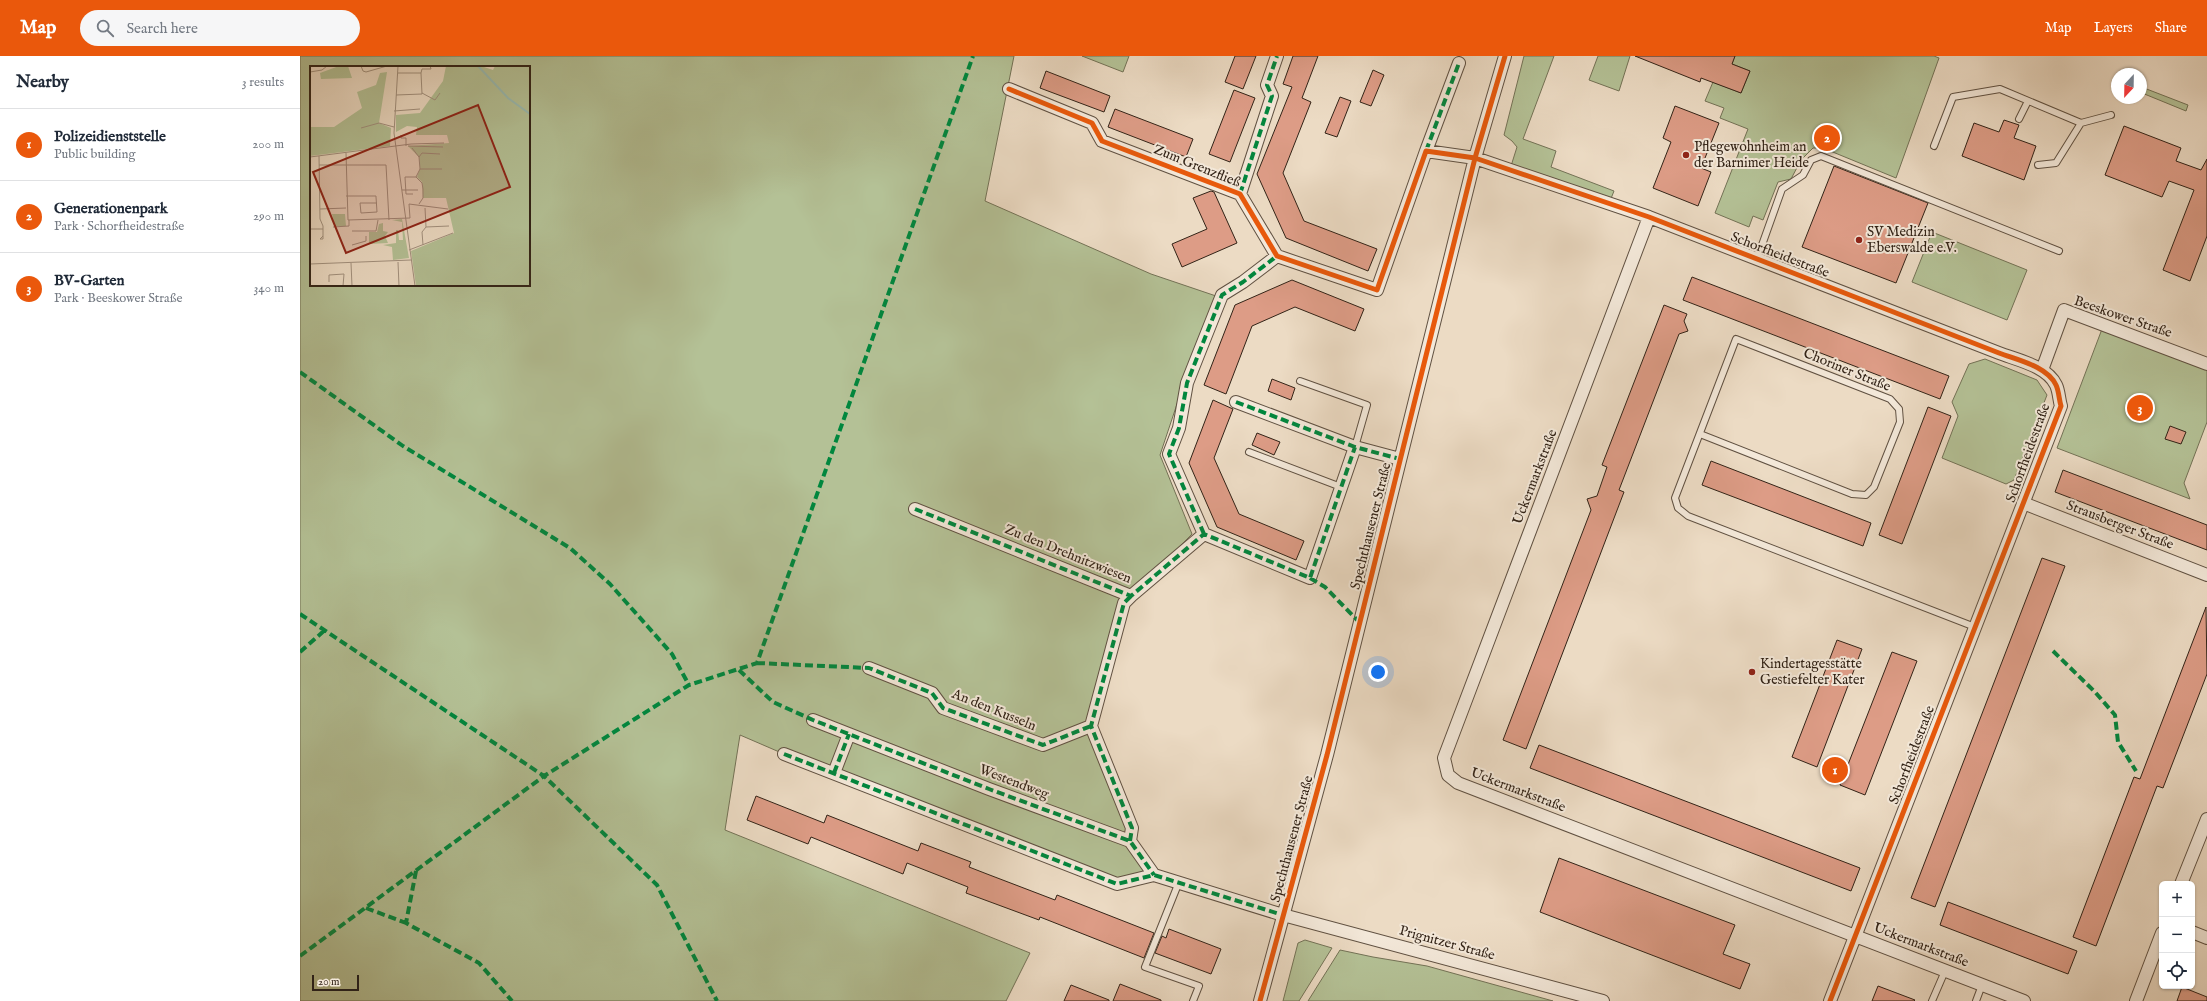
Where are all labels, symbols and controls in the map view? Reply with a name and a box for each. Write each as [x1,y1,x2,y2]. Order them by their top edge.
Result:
search box [80,10,360,46]
text: Map [20,16,56,40]
icon: search [94,17,116,39]
text: Search here [126,19,198,38]
text: Map [2045,19,2072,37]
text: Layers [2094,19,2133,37]
text: Share [2155,19,2187,37]
inset map [310,66,530,286]
north arrow [2111,68,2147,104]
text: Nearby [16,72,69,93]
text: 3 results [242,74,284,91]
pin: 2 [1814,123,1840,153]
text: Polizeidienststelle [54,127,166,146]
text: 1 [27,136,31,153]
text: 200 m [252,136,284,153]
place label: Pflegewohnheim an der Barnimer Heide [1694,138,1810,172]
street label: Zum Grenzfließ [1151,140,1243,192]
text: Public building [54,146,136,163]
marker: Pflegewohnheim an der Barnimer Heide [1681,150,1691,160]
text: Generationenpark [54,199,168,218]
text: 2 [26,208,32,225]
text: 290 m [253,208,284,225]
text: Park · Schorfheidestraße [54,218,184,235]
place label: SV Medizin Eberswalde e.V. [1867,223,1957,257]
street label: Schorfheidestraße [1728,228,1832,282]
marker: SV Medizin Eberswalde e.V. [1854,235,1864,245]
text: BV-Garten [54,271,124,290]
text: 3 [27,280,31,297]
text: 340 m [254,280,284,297]
text: Park · Beeskower Straße [54,290,182,307]
street label: Beeskower Straße [2072,292,2175,342]
street label: Choriner Straße [1801,344,1894,396]
pin: 3 [2127,393,2153,423]
street label: Schorfheidestraße [2002,400,2054,505]
street label: Uckermarkstraße [1509,426,1562,527]
street label: Spechthausener Straße [1346,460,1396,591]
street label: Strausberger Straße [2064,496,2177,554]
street label: Zu den Drehnitzwiesen [1002,520,1135,588]
place label: Kindertagesstätte Gestiefelter Kater [1760,655,1865,689]
your location [1368,662,1388,682]
marker: Kindertagesstätte Gestiefelter Kater [1747,667,1757,677]
street label: An den Kusseln [948,685,1039,735]
street label: Schorfheidestraße [1885,703,1939,807]
pin: 1 [1822,755,1848,785]
street label: Westendweg [977,760,1052,804]
street label: Uckermarkstraße [1468,764,1569,817]
street label: Spechthausener Straße [1266,773,1318,904]
map controls [2159,881,2195,989]
button: + [2159,881,2195,917]
button: − [2159,917,2195,953]
street label: Uckermarkstraße [1871,919,1972,972]
street label: Prignitzer Straße [1397,922,1497,965]
button: locate [2159,953,2195,989]
scale bar [312,973,359,992]
text: 20 m [318,975,339,989]

